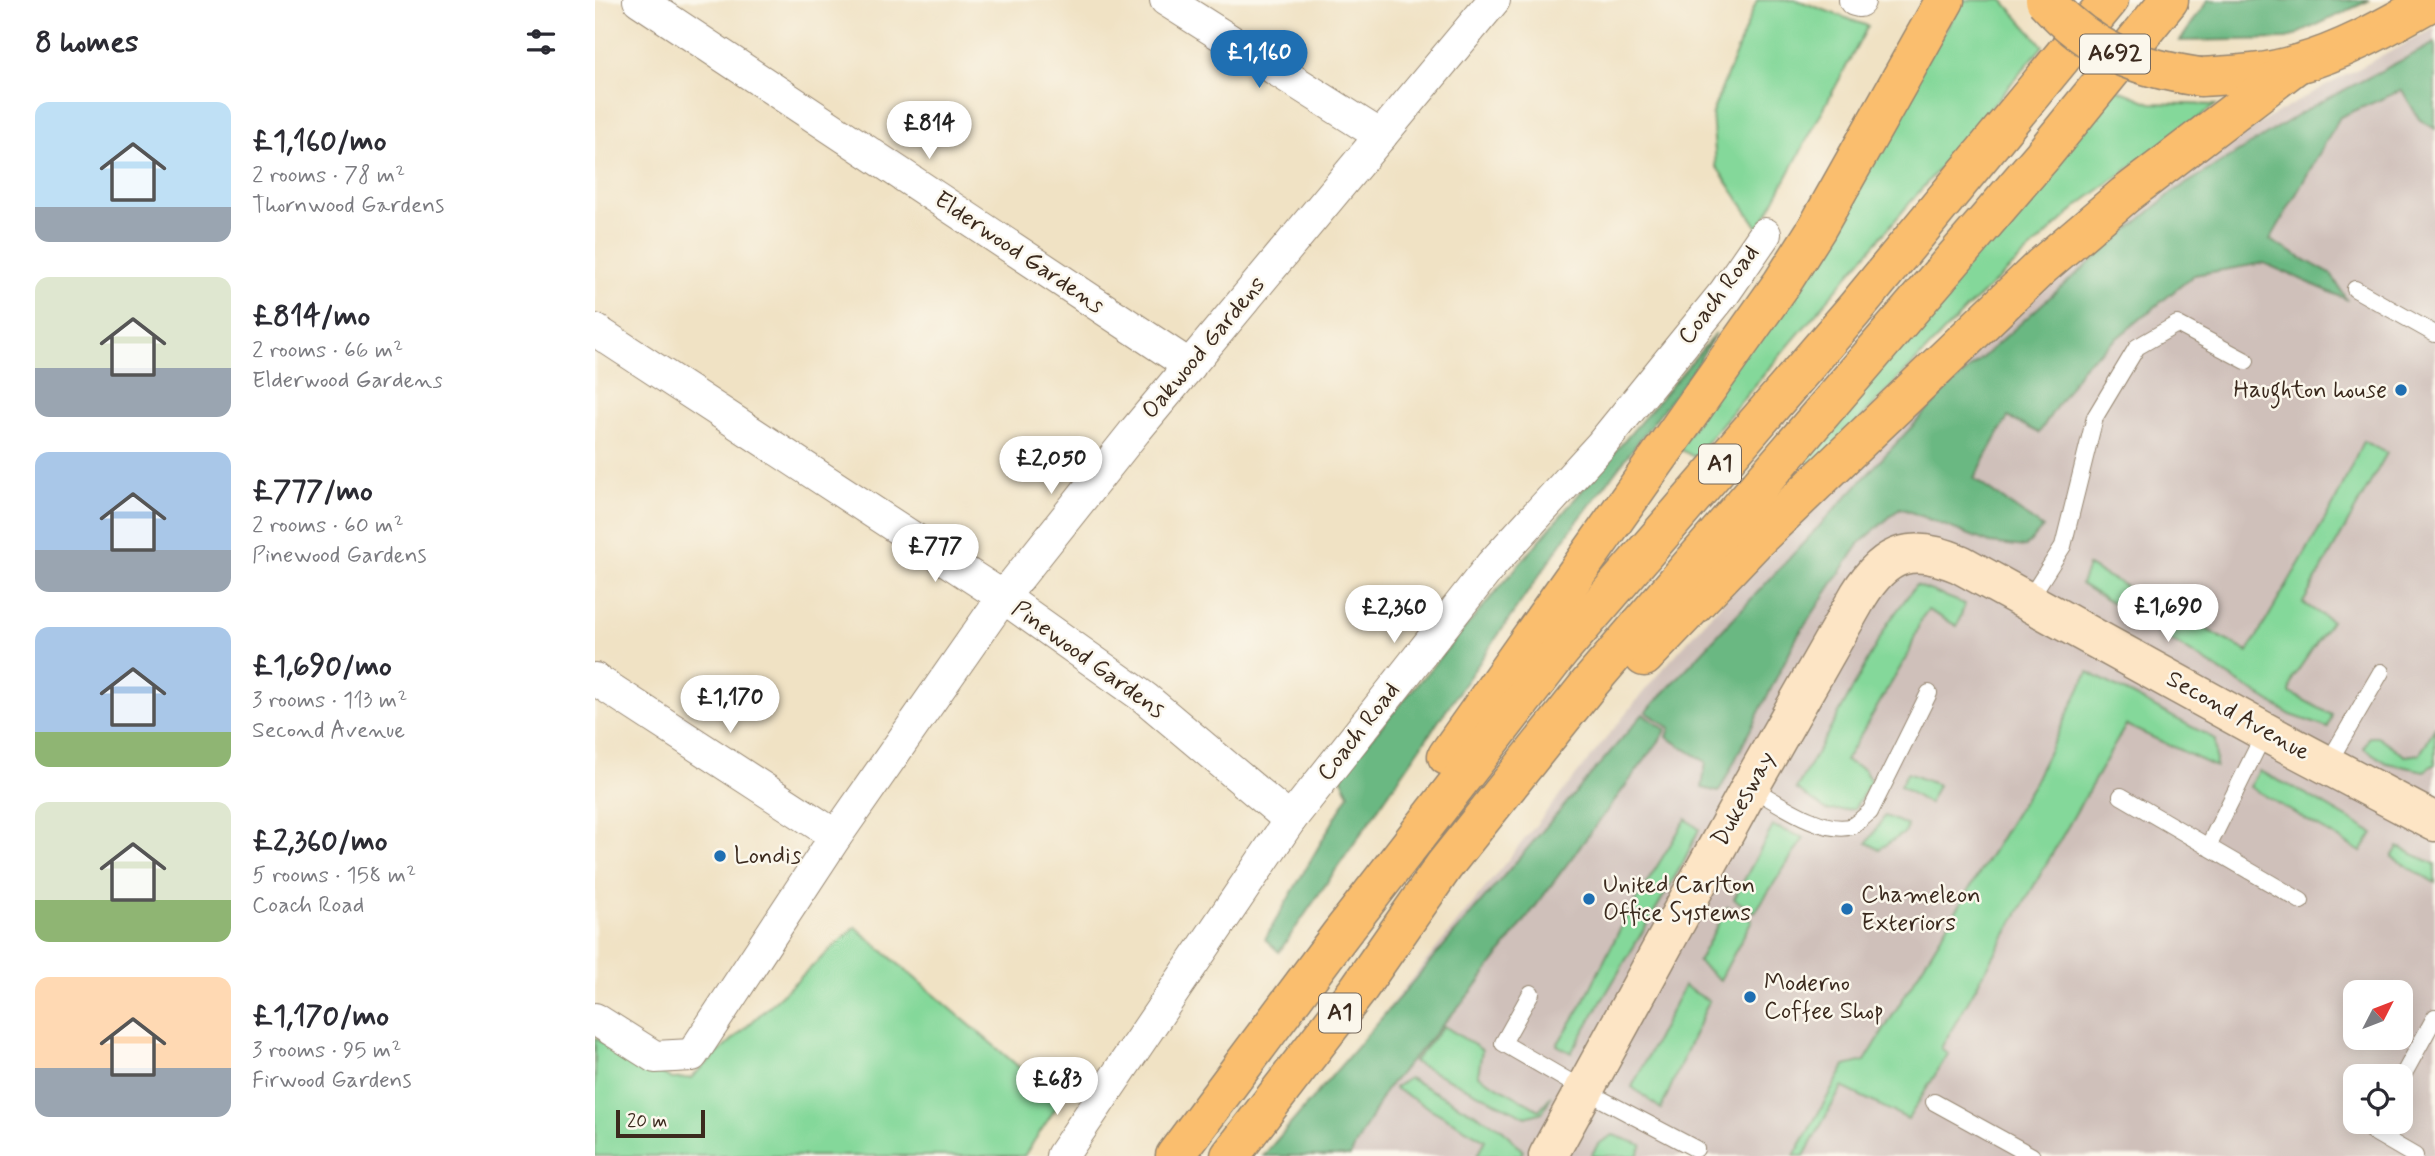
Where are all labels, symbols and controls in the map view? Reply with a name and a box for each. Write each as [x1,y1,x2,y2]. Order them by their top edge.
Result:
text: 8 homes [35,23,138,62]
icon: filters [522,23,560,61]
pin: £1,160 [1202,31,1316,90]
road number: A692 [2080,34,2150,74]
text: £1,160 [1227,38,1292,68]
pin: £814 [888,102,970,161]
text: £814 [903,109,955,139]
text: £1,160/mo [252,122,387,161]
icon: home [91,130,175,214]
text: 2 rooms · 78 m² [252,161,405,191]
street label: Elderwood Gardens [928,185,1110,322]
text: Thornwood Gardens [252,191,444,221]
street label: Coach Road [1671,239,1767,351]
street label: Oakwood Gardens [1135,270,1273,426]
text: £814/mo [252,297,370,336]
icon: home [91,305,175,389]
text: 2 rooms · 66 m² [252,336,403,366]
text: Elderwood Gardens [252,366,443,396]
place label: Haughton house [2233,375,2387,409]
marker: Haughton house [2393,382,2409,398]
pin: £2,050 [994,436,1108,496]
text: £2,050 [1015,444,1087,474]
road number: A1 [1699,445,1741,484]
text: £777/mo [252,472,373,511]
icon: home [91,480,175,564]
text: 2 rooms · 60 m² [252,511,404,541]
pin: £777 [894,524,976,584]
text: £777 [908,532,962,562]
text: Pinewood Gardens [252,541,427,571]
pin: £1,690 [2111,584,2225,644]
pin: £2,360 [1337,586,1451,645]
text: £1,690 [2133,592,2203,622]
text: £2,360 [1361,593,1427,623]
street label: Pinewood Gardens [1005,594,1171,726]
text: £1,690/mo [252,647,392,686]
icon: home [91,655,175,739]
street label: Second Avenue [2161,664,2315,768]
pin: £1,170 [673,676,787,735]
street label: Coach Road [1311,676,1407,788]
text: £1,170 [697,683,764,713]
text: 3 rooms · 113 m² [252,686,407,716]
text: Second Avenue [252,716,405,746]
street label: Dukesway [1705,746,1783,852]
text: £2,360/mo [252,822,388,861]
icon: home [91,830,175,914]
place label: Londis [734,841,802,872]
marker: Londis [712,848,728,864]
text: 5 rooms · 158 m² [252,861,416,891]
place label: United Carlton Office Systems [1603,870,1755,929]
place label: Chameleon Exteriors [1861,880,1981,939]
text: Coach Road [252,891,364,921]
marker: United Carlton Office Systems [1581,891,1597,907]
marker: Chameleon Exteriors [1839,901,1855,917]
place label: Moderno Coffee Shop [1764,968,1884,1027]
north arrow [2343,980,2413,1050]
map controls [2343,980,2413,1134]
marker: Moderno Coffee Shop [1742,989,1758,1005]
road number: A1 [1319,994,1361,1032]
text: £1,170/mo [252,997,389,1036]
icon: home [91,1005,175,1089]
text: 3 rooms · 95 m² [252,1036,401,1066]
pin: £683 [1016,1058,1098,1117]
button: locate [2343,1064,2413,1134]
text: £683 [1032,1065,1082,1095]
text: Firwood Gardens [252,1066,412,1096]
scale bar [616,1107,705,1139]
text: 20 m [627,1109,667,1134]

